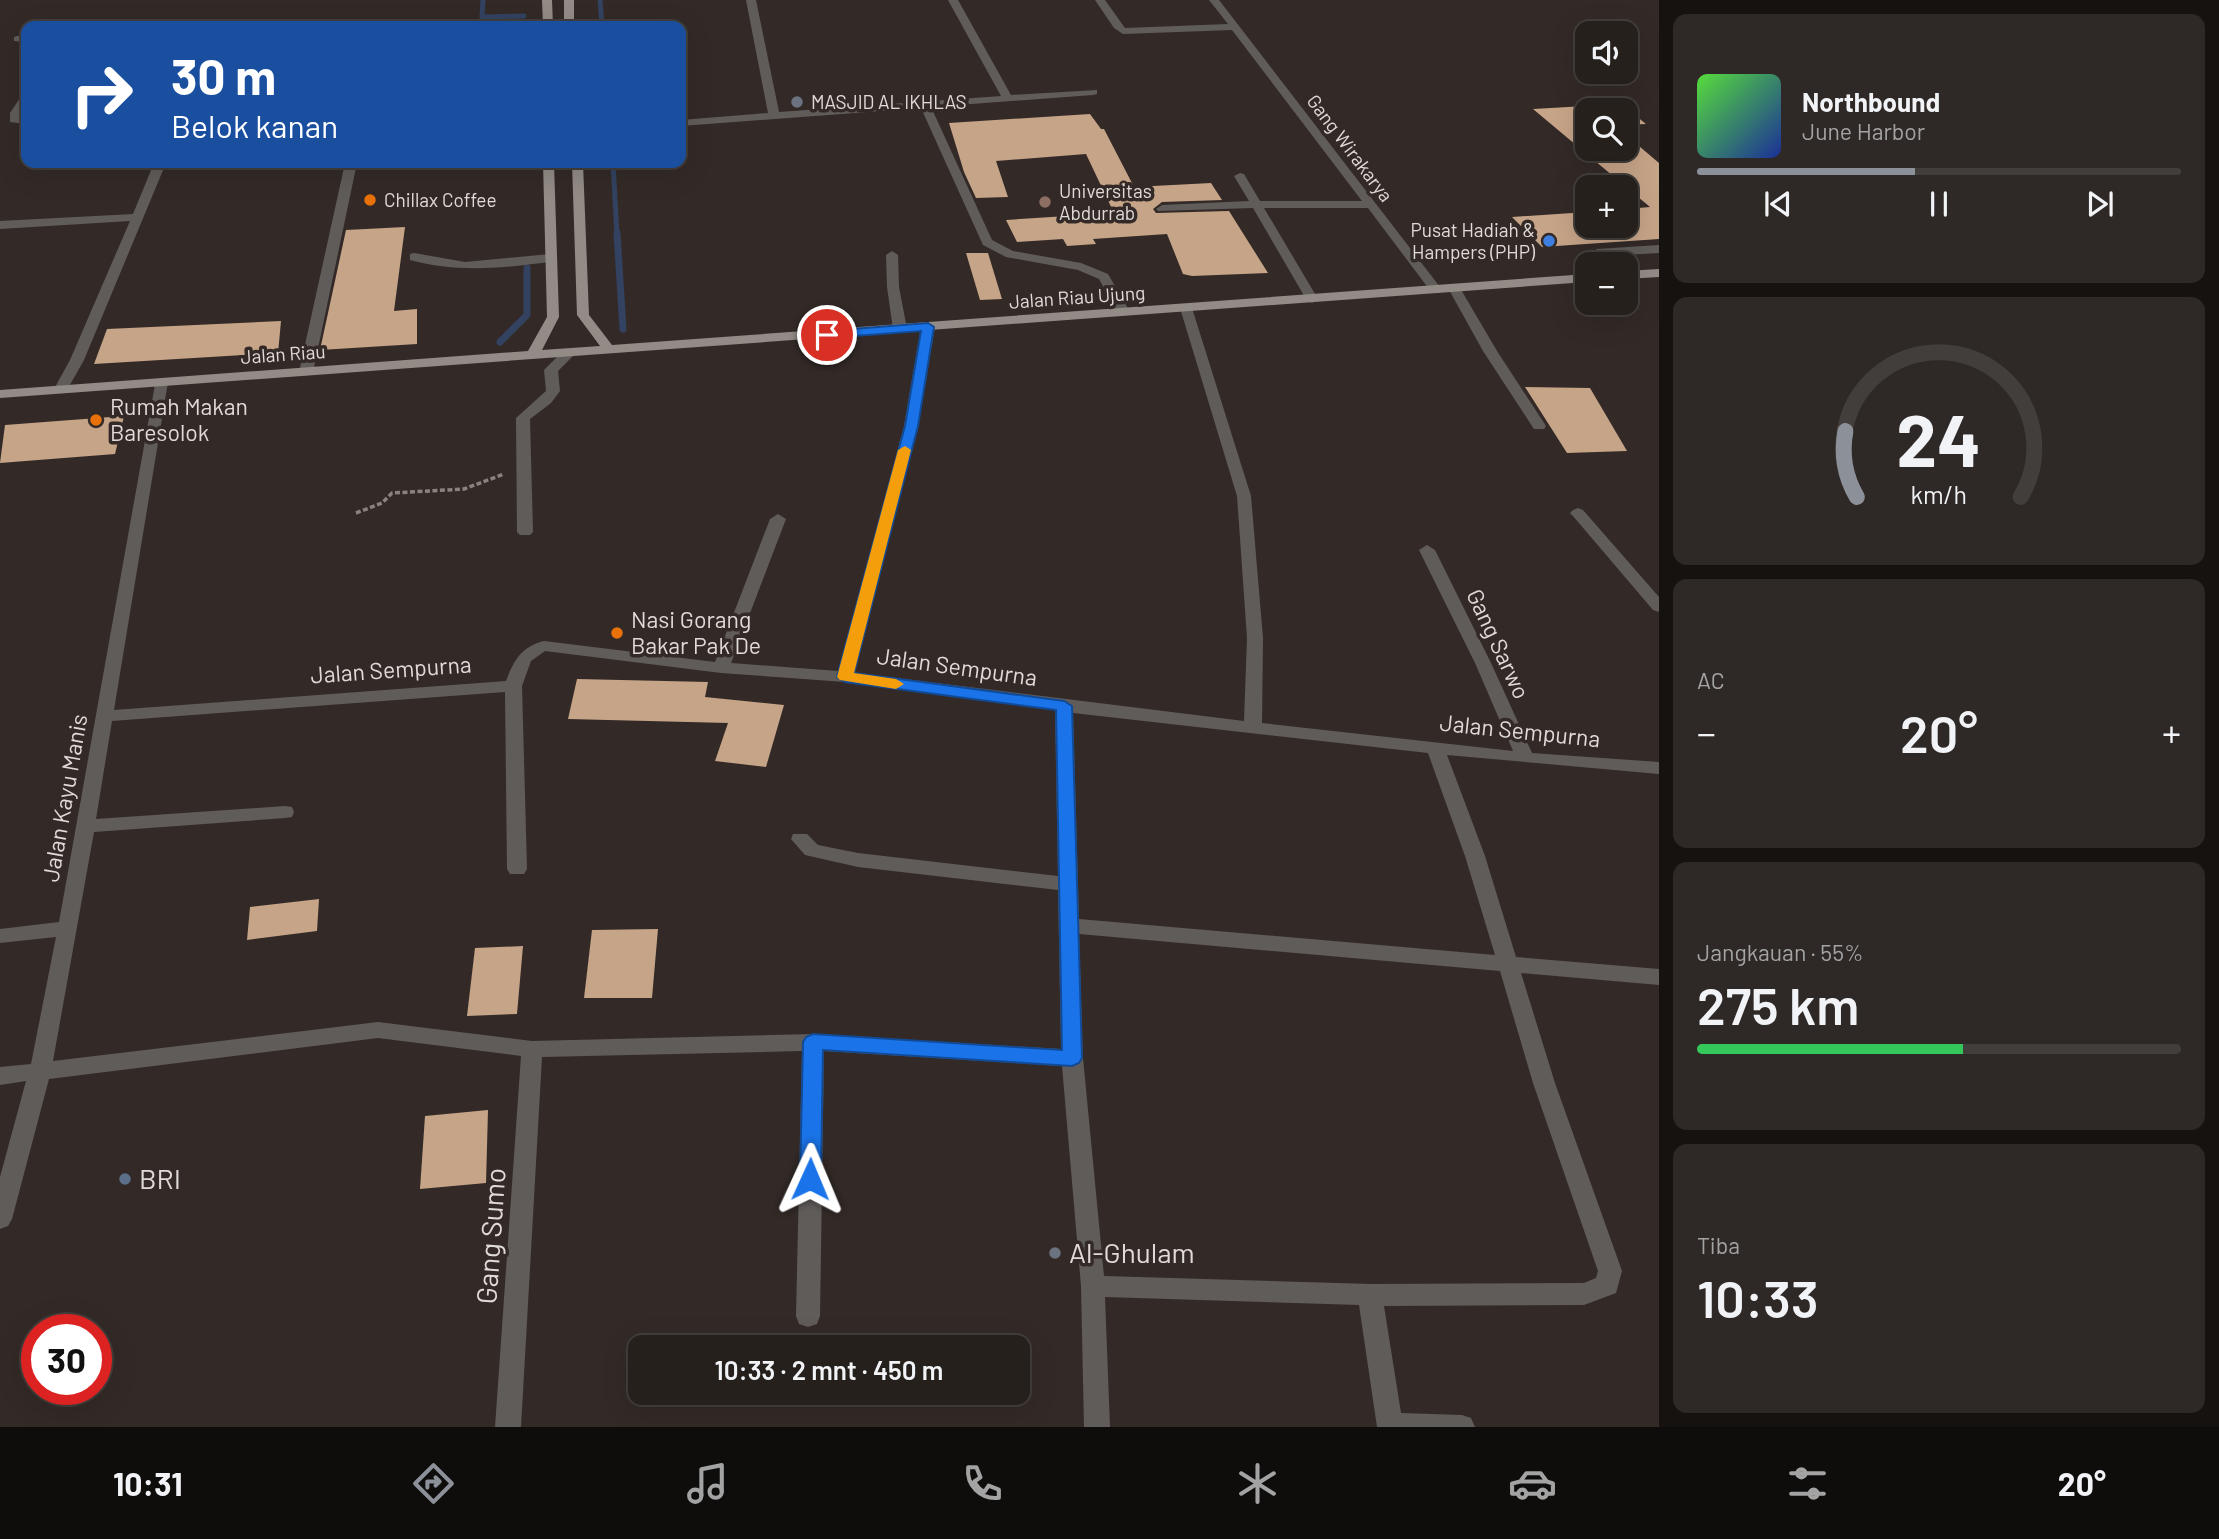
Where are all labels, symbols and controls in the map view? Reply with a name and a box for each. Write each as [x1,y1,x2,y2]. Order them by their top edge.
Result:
map controls [1575,21,1638,315]
button: sound [1575,21,1638,84]
text: 30 m [171,46,276,105]
icon: right [56,49,147,140]
text: Northbound [1802,86,1940,117]
place label: MASJID AL IKHLAS [811,90,967,113]
street label: Gang Wirakarya [1303,90,1398,206]
marker: MASJID AL IKHLAS [789,94,805,110]
button: search [1575,98,1638,161]
text: Belok kanan [171,106,338,144]
text: June Harbor [1802,117,1925,145]
button: + [1575,175,1638,238]
place label: Universitas Abdurrab [1059,179,1152,224]
icon: previous [1759,185,1797,223]
icon: pause [1920,185,1958,223]
icon: next [2081,185,2119,223]
place label: Chillax Coffee [384,188,497,211]
marker: Chillax Coffee [362,192,378,208]
marker: Universitas Abdurrab [1037,194,1053,210]
place label: Pusat Hadiah & Hampers (PHP) [1410,218,1536,263]
marker: Pusat Hadiah & Hampers (PHP) [1541,233,1557,249]
button: − [1575,252,1638,315]
street label: Jalan Riau Ujung [1008,280,1146,313]
pin [797,305,857,365]
icon: arrive [808,316,846,354]
street label: Jalan Riau [240,339,326,368]
place label: Rumah Makan Baresolok [110,392,248,446]
text: 24 [1897,394,1981,482]
marker: Rumah Makan Baresolok [88,412,104,428]
text: km/h [1911,479,1967,509]
street label: Gang Sarwo [1461,584,1537,703]
place label: Nasi Gorang Bakar Pak De [631,605,761,659]
marker: Nasi Gorang Bakar Pak De [609,625,625,641]
street label: Jalan Sempurna [875,641,1039,691]
street label: Jalan Sempurna [309,649,472,689]
text: AC [1697,666,1725,694]
text: 20° [1900,701,1978,763]
street label: Jalan Sempurna [1438,708,1602,752]
text: − [1697,709,1716,755]
text: + [2162,709,2181,755]
street label: Jalan Kayu Manis [35,712,93,884]
text: Jangkauan · 55% [1697,938,1863,966]
text: 275 km [1697,973,1859,1035]
position arrow [773,1142,847,1216]
place label: BRI [139,1161,181,1195]
street label: Gang Sumo [468,1167,512,1305]
marker: BRI [117,1171,133,1187]
text: Tiba [1697,1231,1740,1259]
place label: Al-Ghulam [1069,1235,1195,1269]
marker: Al-Ghulam [1047,1245,1063,1261]
text: 10:33 [1697,1266,1819,1328]
speed limit sign: 30 [21,1314,112,1405]
text: 10:33 · 2 mnt · 450 m [715,1354,943,1385]
icon: directions [409,1459,458,1508]
icon: music [683,1459,732,1508]
icon: phone [958,1459,1007,1508]
icon: climate [1233,1459,1282,1508]
icon: car [1508,1459,1557,1508]
icon: filters [1783,1459,1832,1508]
text: 10:31 [113,1464,183,1502]
text: 20° [2058,1464,2106,1502]

